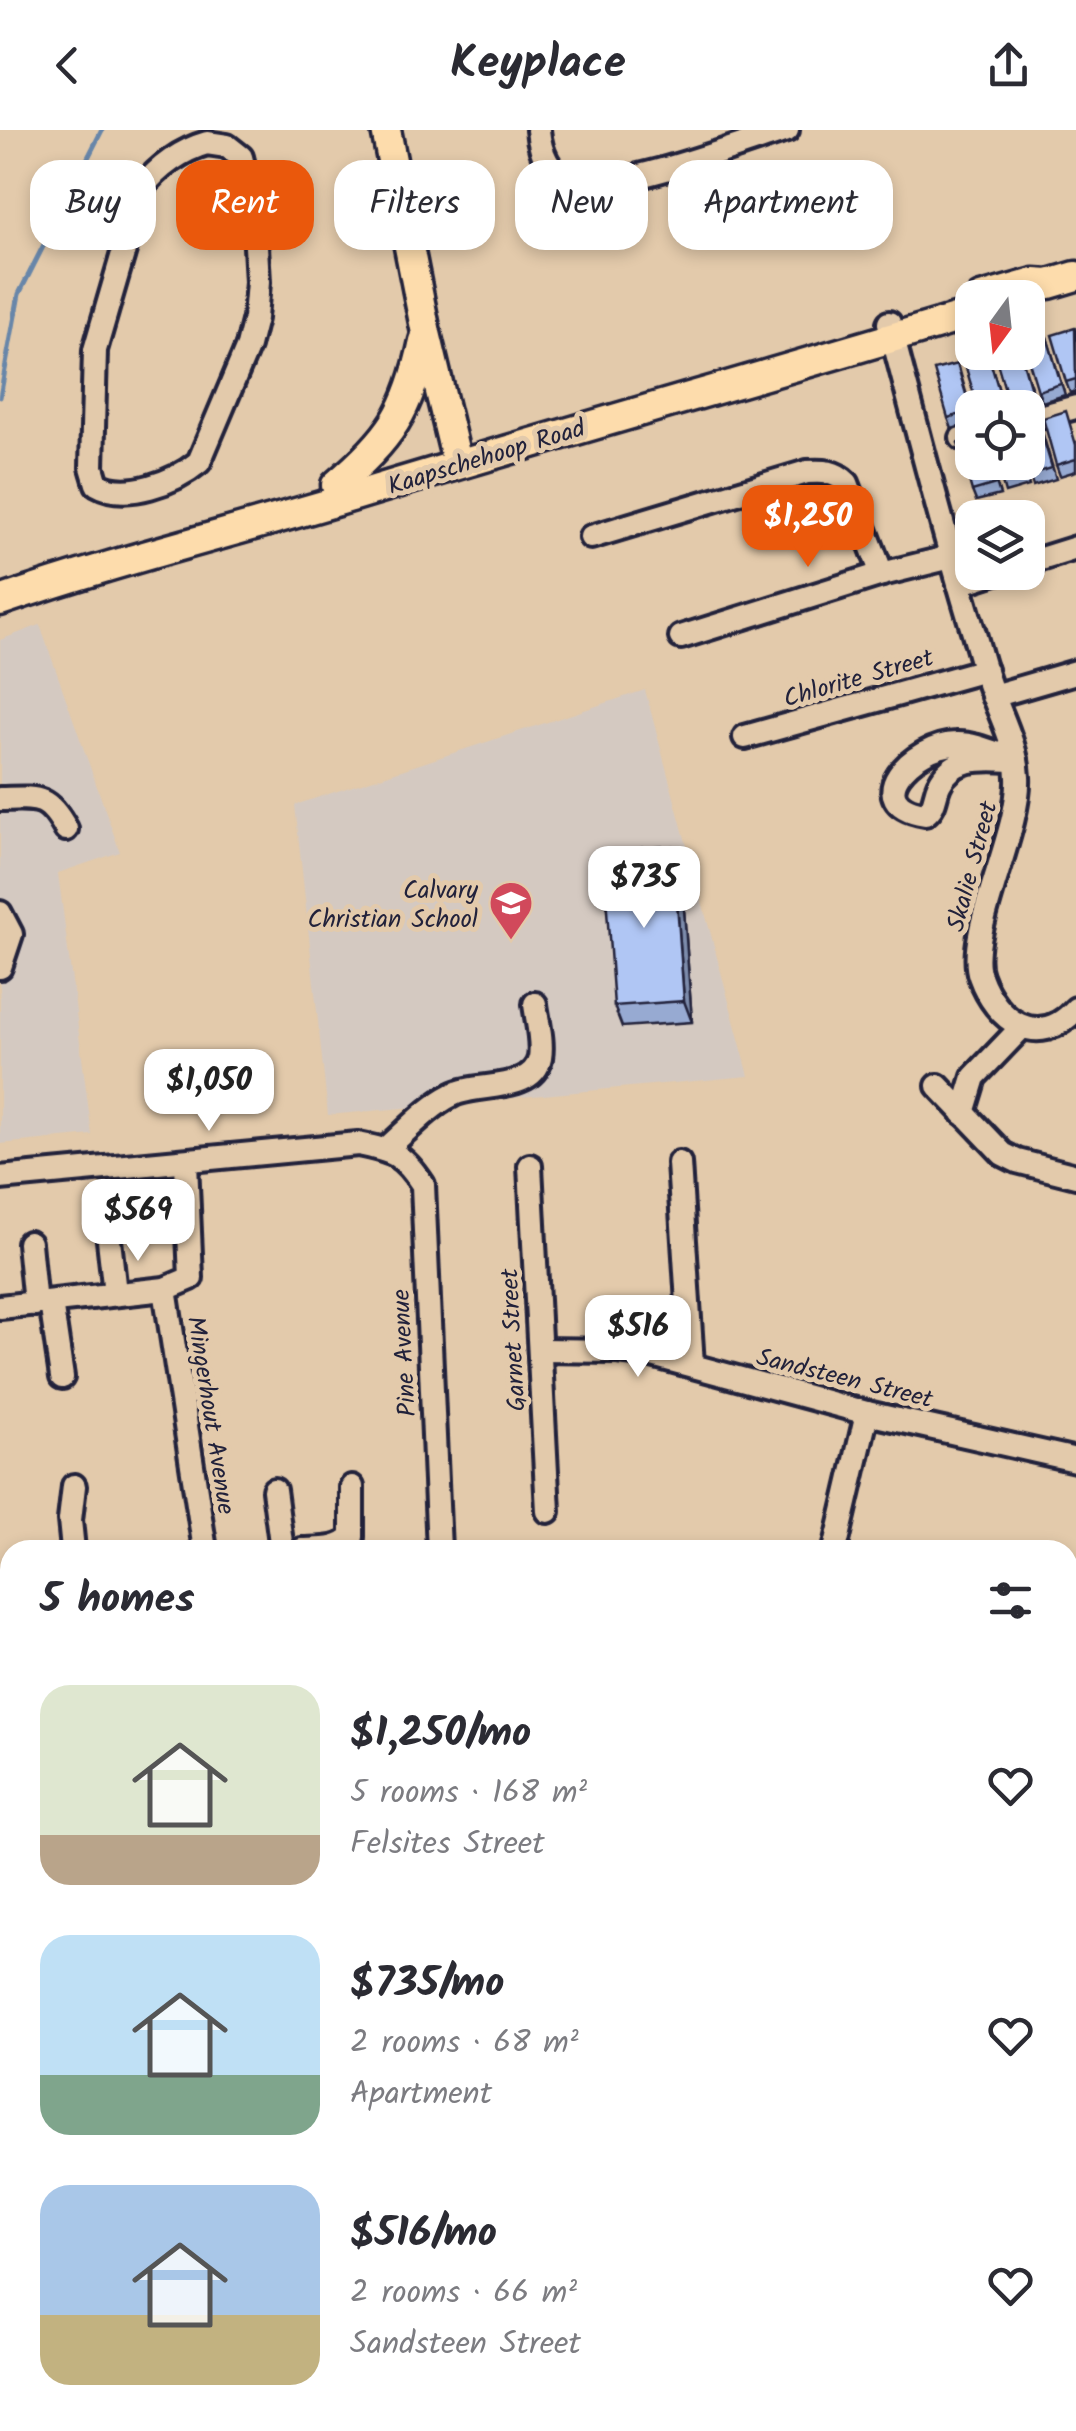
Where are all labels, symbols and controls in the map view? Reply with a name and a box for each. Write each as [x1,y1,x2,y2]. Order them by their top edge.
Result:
text: Keyplace [450,29,626,101]
icon: back [40,38,95,93]
icon: share [981,38,1036,93]
chip: Buy [30,160,156,250]
chip: Rent [176,160,314,250]
chip: Filters [334,160,495,250]
chip: New [515,160,648,250]
chip: Apartment [668,160,893,250]
north arrow [955,280,1045,370]
map controls [955,280,1045,590]
button: locate [955,390,1045,480]
street label: Kaapschehoop Road [383,408,592,507]
pin: $1,250 [727,485,889,570]
text: $1,250 [764,492,852,543]
button: layers [955,500,1045,590]
street label: Chlorite Street [779,638,939,719]
street label: Skalie Street [936,797,1010,936]
pin: $735 [585,846,703,931]
text: $735 [610,853,678,904]
place label: Calvary Christian School [307,871,478,940]
school or university icon: Calvary Christian School [488,880,534,941]
pin: $1,050 [128,1049,290,1134]
text: $1,050 [166,1056,252,1107]
pin: $569 [79,1179,197,1264]
text: $569 [104,1186,172,1237]
street label: Garnet Street [490,1267,538,1412]
street label: Pine Avenue [382,1288,428,1418]
pin: $516 [579,1295,697,1380]
text: $516 [607,1302,669,1353]
street label: Mingerhout Avenue [175,1313,245,1517]
street label: Sandsteen Street [752,1338,937,1420]
text: 5 homes [40,1567,195,1634]
icon: filters [983,1573,1038,1628]
text: $1,250/mo [350,1701,531,1768]
icon: home [120,1725,240,1845]
icon: heart [983,1758,1038,1813]
text: 5 rooms · 168 m² [350,1768,587,1819]
text: Felsites Street [350,1819,545,1870]
text: $735/mo [350,1951,504,2018]
icon: home [120,1975,240,2095]
icon: heart [983,2008,1038,2063]
text: 2 rooms · 68 m² [350,2018,579,2069]
text: Apartment [350,2069,492,2120]
text: $516/mo [350,2201,497,2268]
icon: home [120,2225,240,2345]
icon: heart [983,2258,1038,2313]
text: 2 rooms · 66 m² [350,2268,577,2319]
text: Sandsteen Street [350,2319,581,2370]

